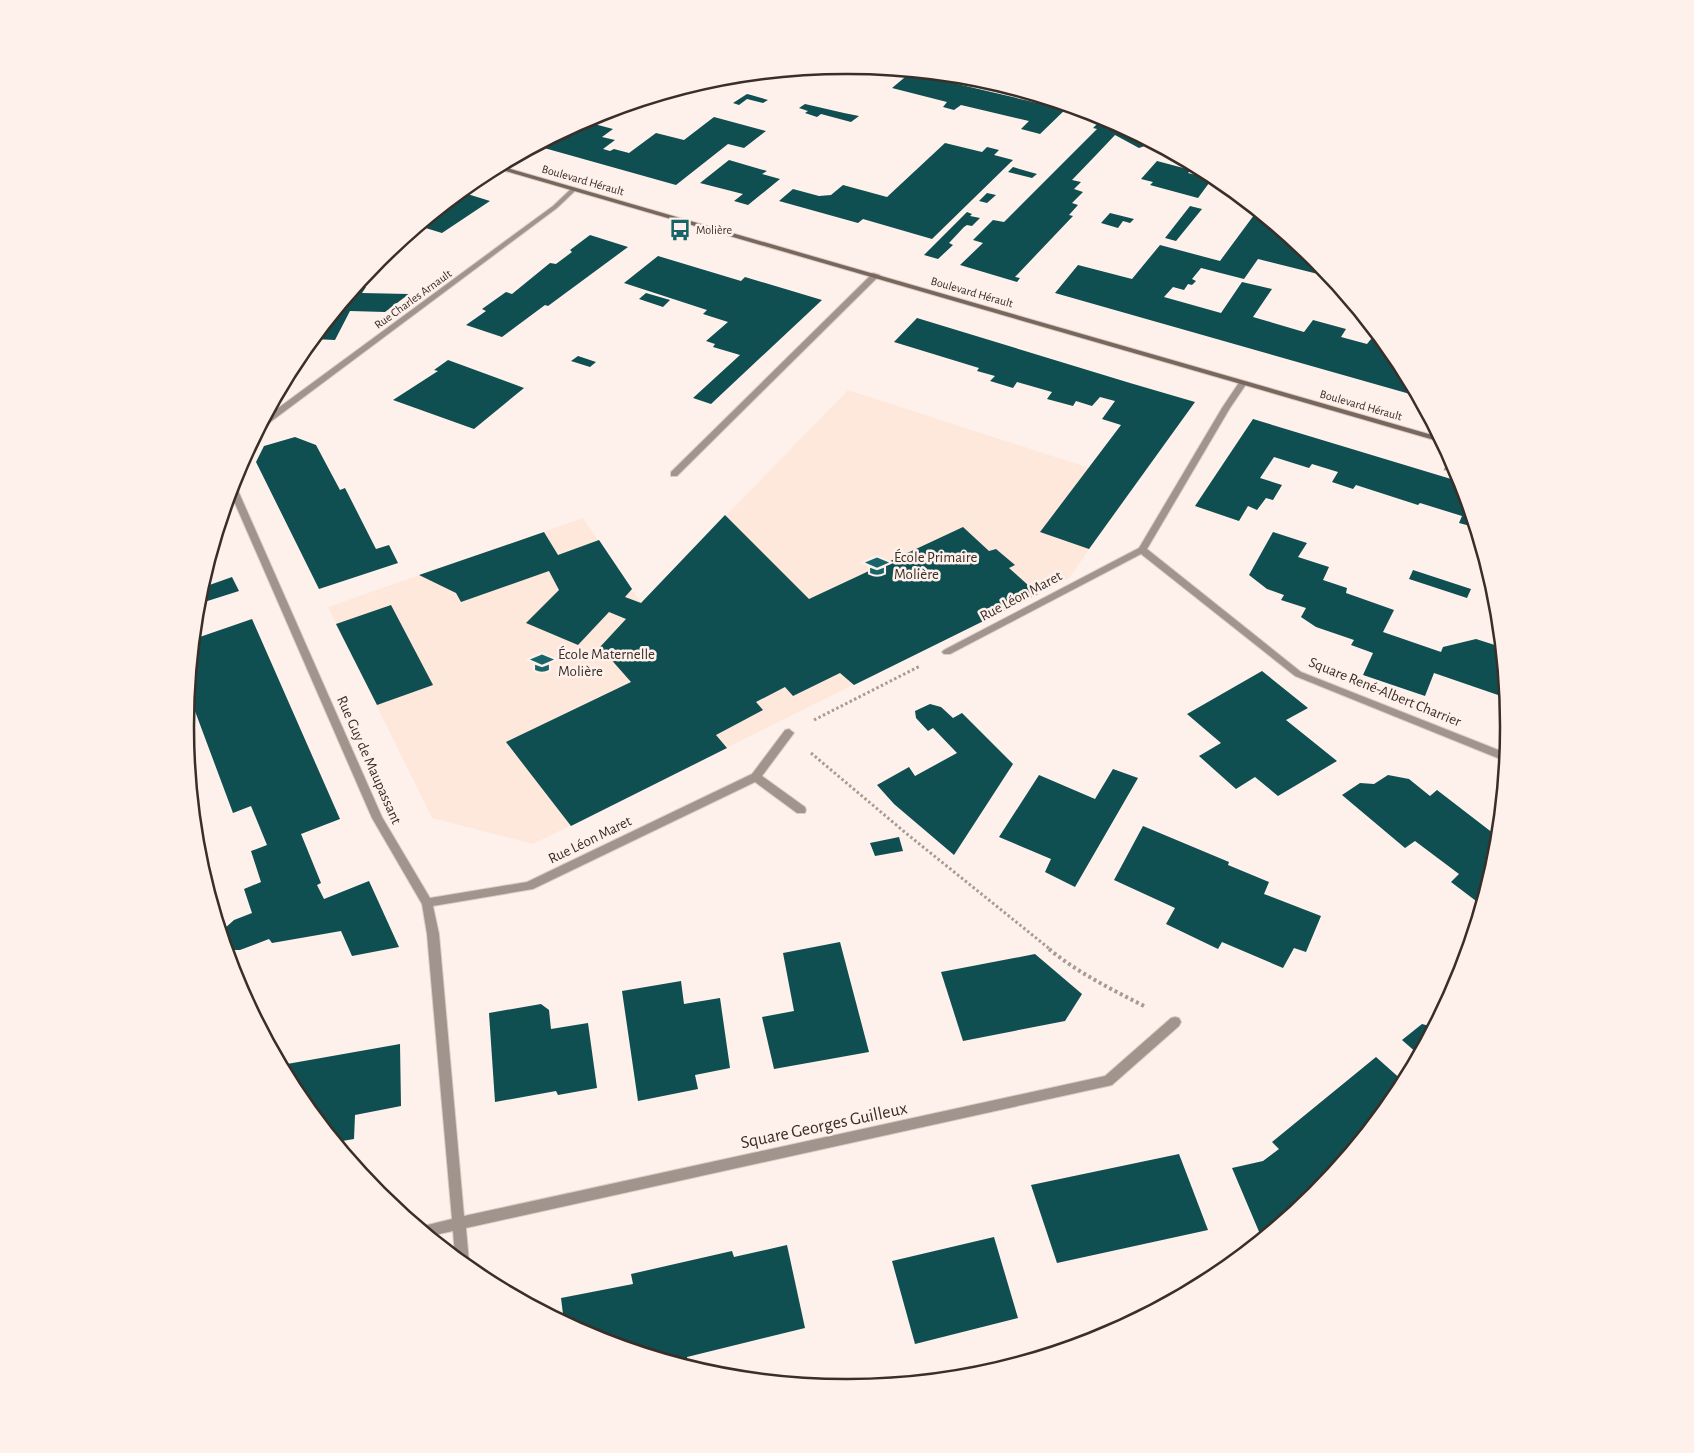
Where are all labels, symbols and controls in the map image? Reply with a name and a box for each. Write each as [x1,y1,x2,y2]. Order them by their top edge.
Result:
street label: Boulevard Hérault [541,163,626,198]
bus stop icon: Molière [667,217,693,243]
place label: Molière [696,224,732,236]
street label: Rue Charles Arnault [372,267,454,331]
street label: Boulevard Hérault [930,275,1015,310]
street label: Boulevard Hérault [1319,388,1404,423]
place label: École Primaire Molière [894,548,978,582]
school or university icon: École Primaire Molière [864,553,890,579]
street label: Rue Léon Maret [978,568,1065,624]
place label: École Maternelle Molière [558,645,655,679]
school or university icon: École Maternelle Molière [529,650,555,676]
street label: Square René-Albert Charrier [1307,655,1463,730]
street label: Rue Guy de Maupassant [334,694,404,826]
street label: Rue Léon Maret [546,813,634,867]
street label: Square Georges Guilleux [739,1100,909,1152]

